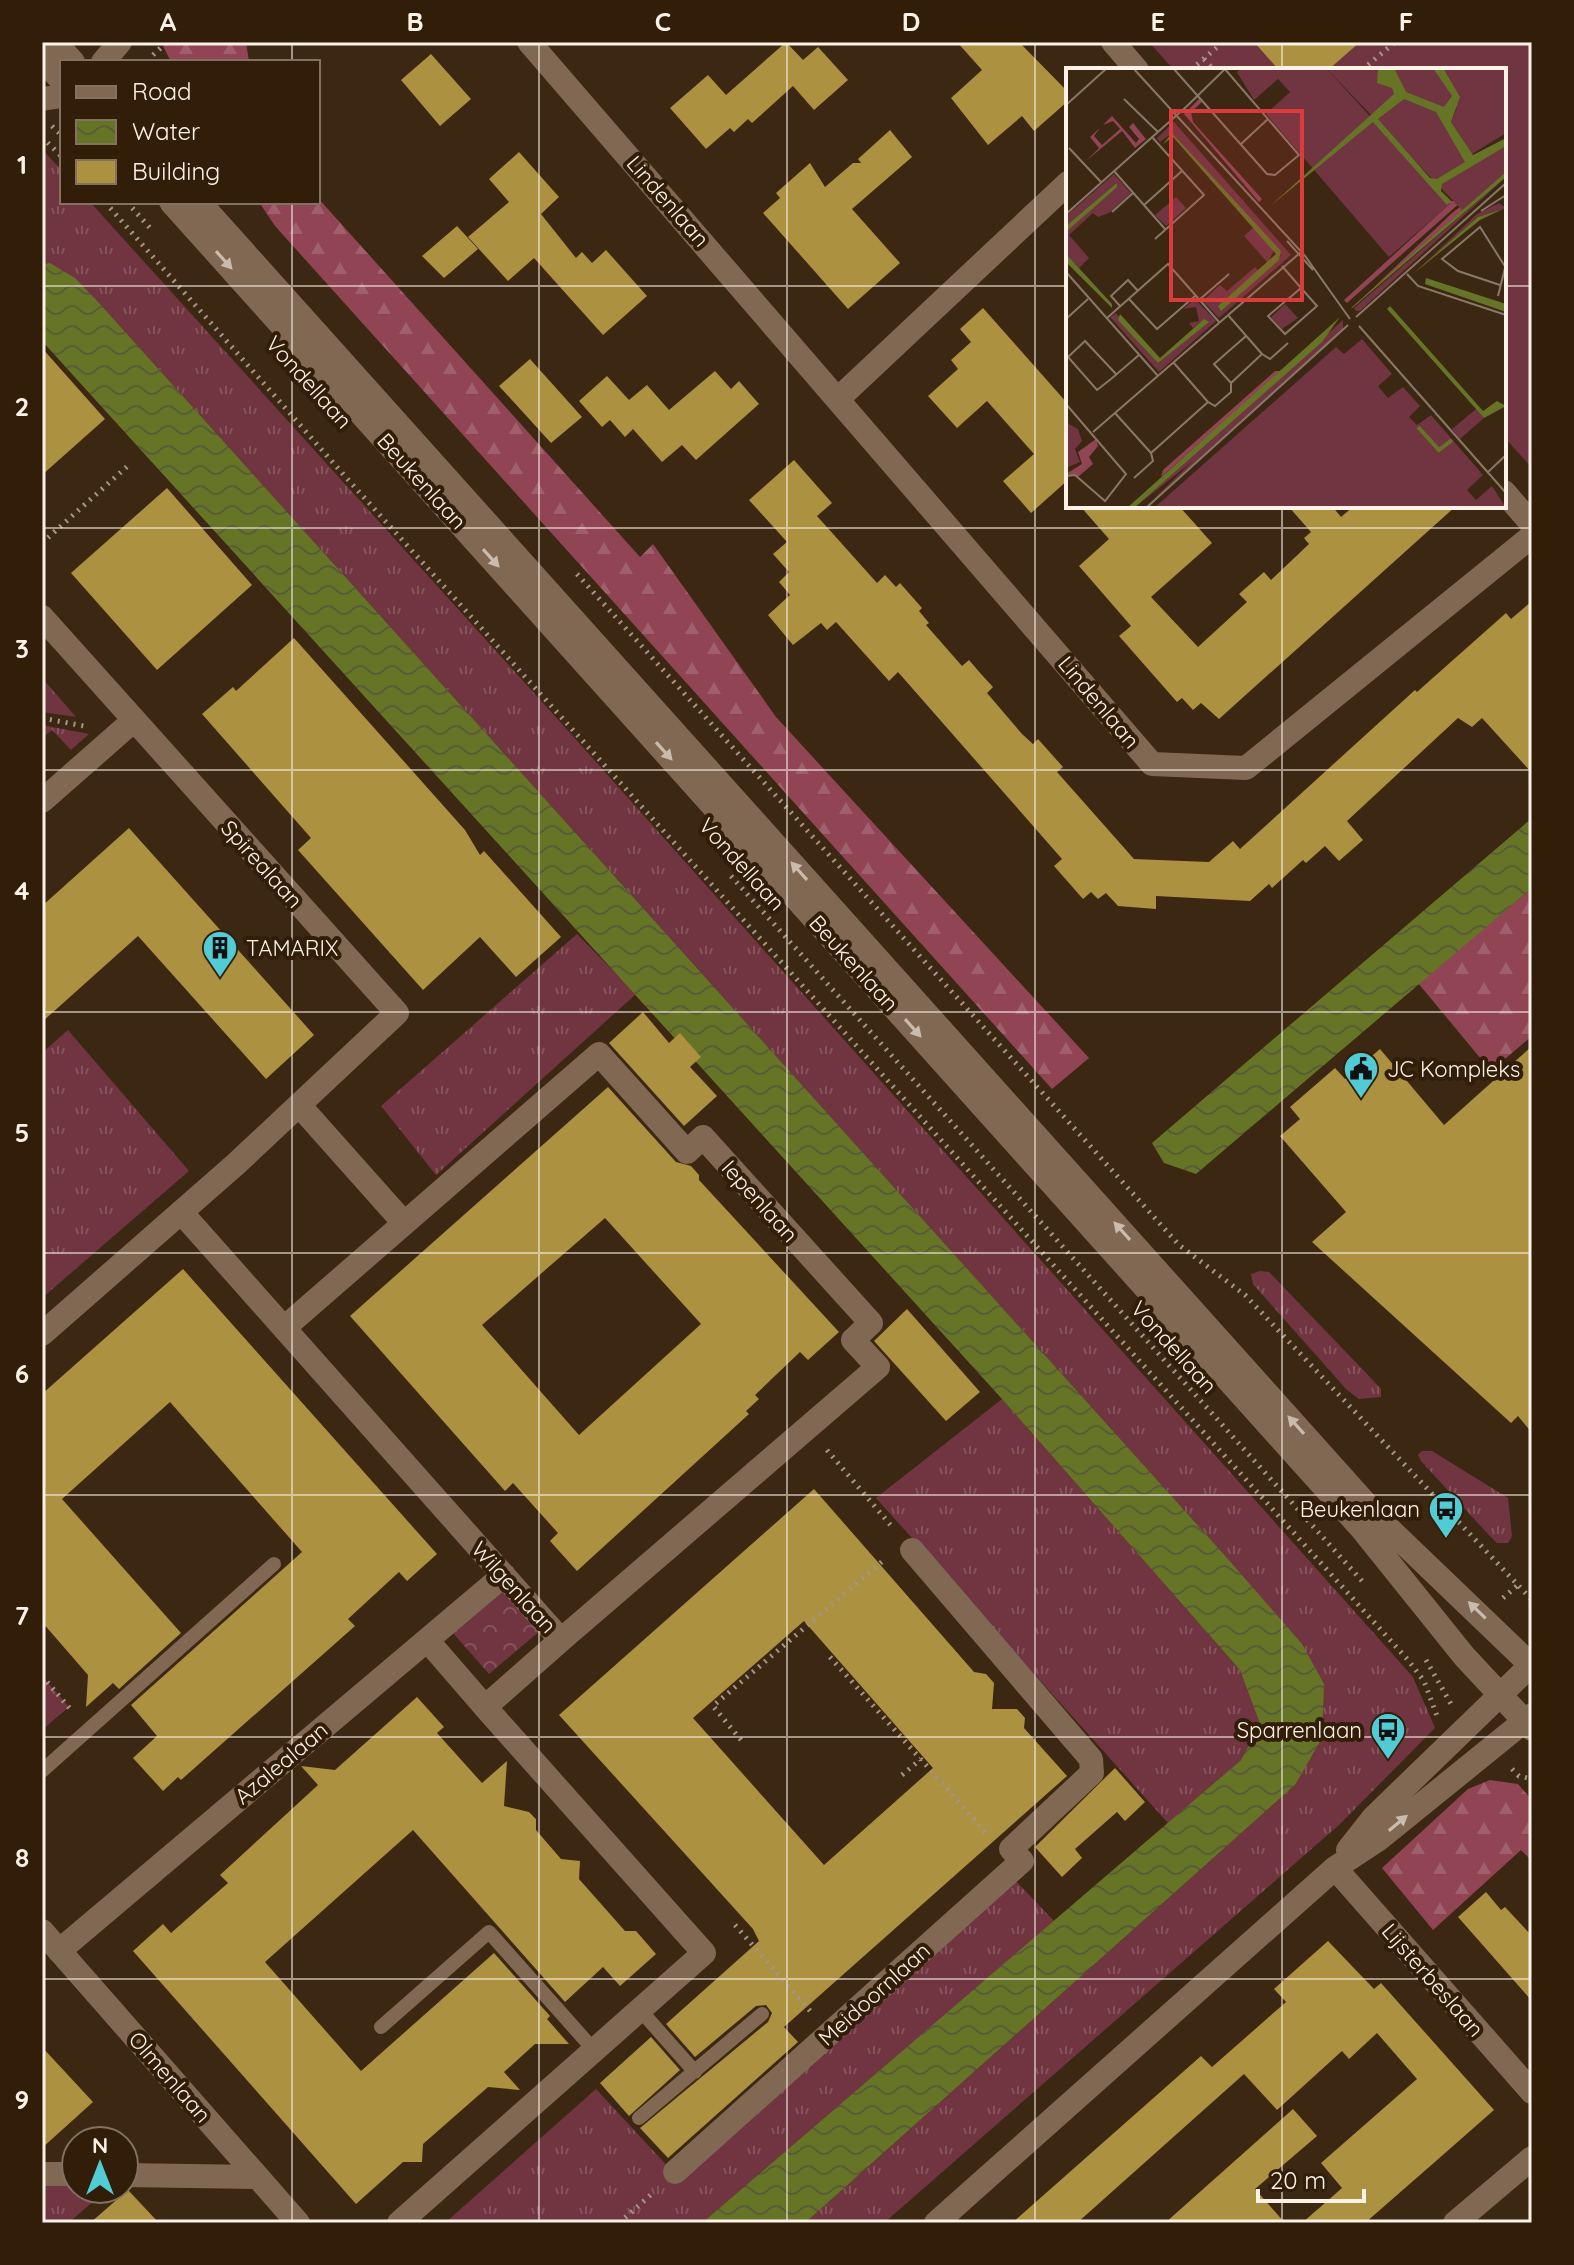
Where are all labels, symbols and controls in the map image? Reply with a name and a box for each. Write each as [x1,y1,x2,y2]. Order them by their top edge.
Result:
text: A [160,5,177,38]
text: B [406,5,424,38]
text: C [655,5,671,38]
text: D [902,5,920,38]
text: E [1151,5,1165,38]
text: F [1399,5,1413,38]
legend [60,60,320,204]
inset map [1066,68,1506,508]
text: Road [132,76,192,106]
text: Water [132,116,200,146]
text: 1 [17,148,27,181]
street label: Lindenlaan [621,149,715,253]
text: Building [132,156,220,186]
one-way arrow [214,250,232,269]
street label: Vondellaan [260,330,358,434]
text: 2 [15,390,29,423]
street label: Beukenlaan [371,427,473,535]
one-way arrow [481,548,499,567]
text: 3 [15,632,29,665]
street label: Lindenlaan [1052,650,1146,754]
one-way arrow [655,742,673,761]
street label: Vondellaan [693,812,791,916]
street label: Spirealaan [215,814,309,914]
one-way arrow [790,861,808,880]
text: 4 [14,874,30,907]
street label: Beukenlaan [803,909,905,1017]
building icon: TAMARIX [201,929,239,979]
place label: TAMARIX [246,934,338,962]
one-way arrow [903,1019,921,1038]
public building icon: JC Kompleks [1342,1050,1380,1100]
place label: JC Kompleks [1387,1055,1520,1083]
text: 5 [15,1116,29,1149]
street label: Iepenlaan [716,1154,804,1248]
one-way arrow [1114,1222,1131,1242]
street label: Vondellaan [1125,1295,1223,1399]
text: 6 [15,1357,29,1390]
one-way arrow [1287,1415,1305,1434]
bus stop icon: Beukenlaan [1427,1490,1465,1540]
place label: Beukenlaan [1300,1495,1420,1523]
street label: Wilgenlaan [465,1535,563,1639]
text: 7 [15,1599,29,1632]
one-way arrow [1468,1602,1487,1620]
bus stop icon: Sparrenlaan [1369,1711,1407,1761]
street label: Azalealaan [229,1716,333,1810]
place label: Sparrenlaan [1237,1716,1362,1744]
one-way arrow [1388,1815,1408,1832]
text: 8 [15,1841,29,1874]
street label: Lijsterbeslaan [1376,1917,1490,2043]
street label: Meidoornlaan [812,1936,936,2052]
street label: Olmenlaan [123,2026,217,2128]
text: 9 [15,2083,29,2116]
north arrow [60,2125,140,2205]
text: N [92,2131,108,2159]
scale bar [1258,2153,1364,2203]
text: 20 m [1270,2165,1326,2195]

